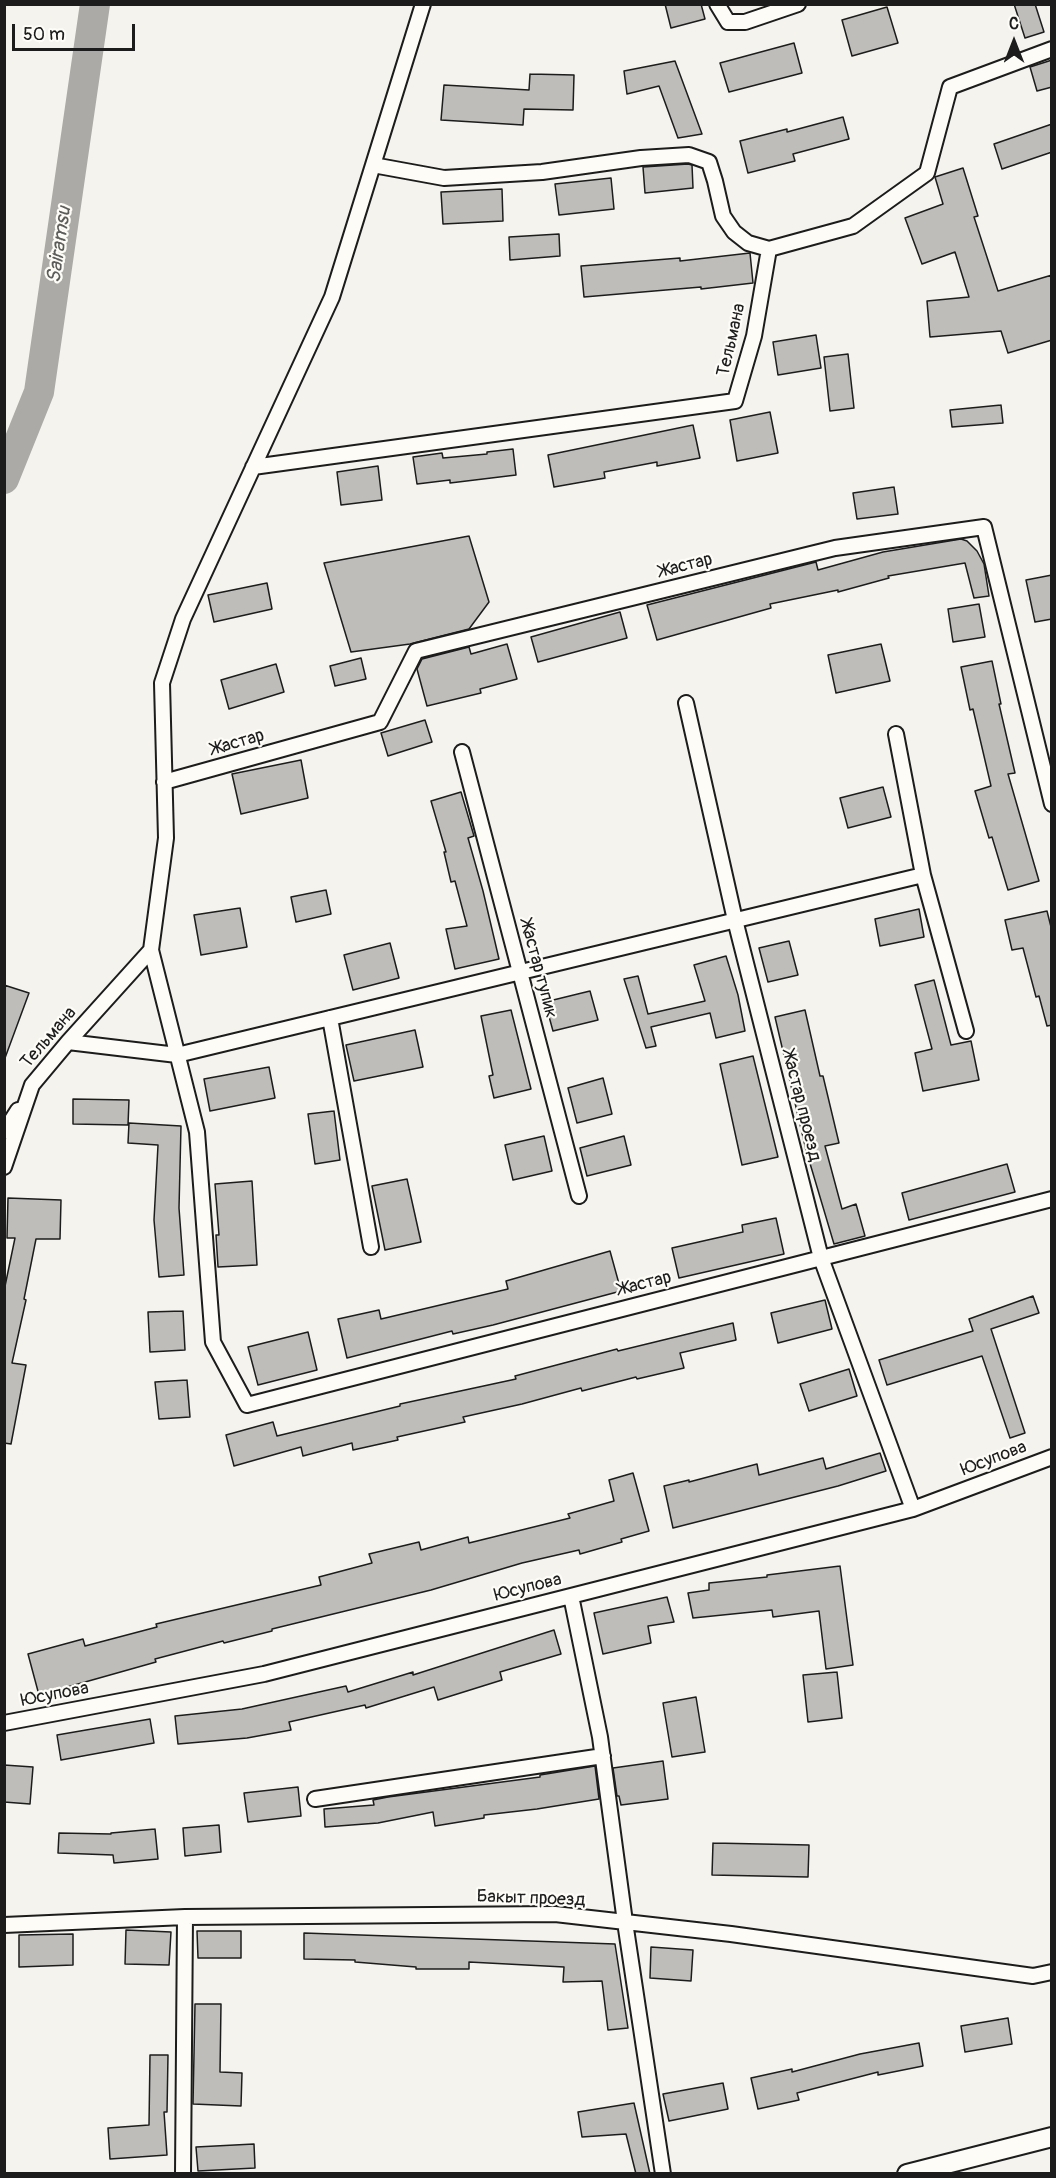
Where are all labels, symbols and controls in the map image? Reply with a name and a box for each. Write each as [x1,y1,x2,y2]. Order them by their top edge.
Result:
scale bar [15,12,138,50]
north arrow [984,12,1044,72]
text: С [1009,14,1019,34]
text: 50 m [23,23,65,46]
water label: Sairamsu [43,205,77,285]
street label: Тельмана [713,301,751,379]
street label: Жастар [657,549,715,583]
street label: Жастар [209,725,267,761]
street label: Жастар тупик [515,917,561,1021]
street label: Тельмана [17,1003,81,1073]
street label: Жастар проезд [777,1048,825,1164]
street label: Жастар [616,1267,674,1301]
street label: Юсупова [958,1437,1030,1481]
street label: Юсупова [492,1569,564,1607]
street label: Юсупова [19,1678,91,1712]
street label: Бакыт проезд [476,1886,586,1912]

